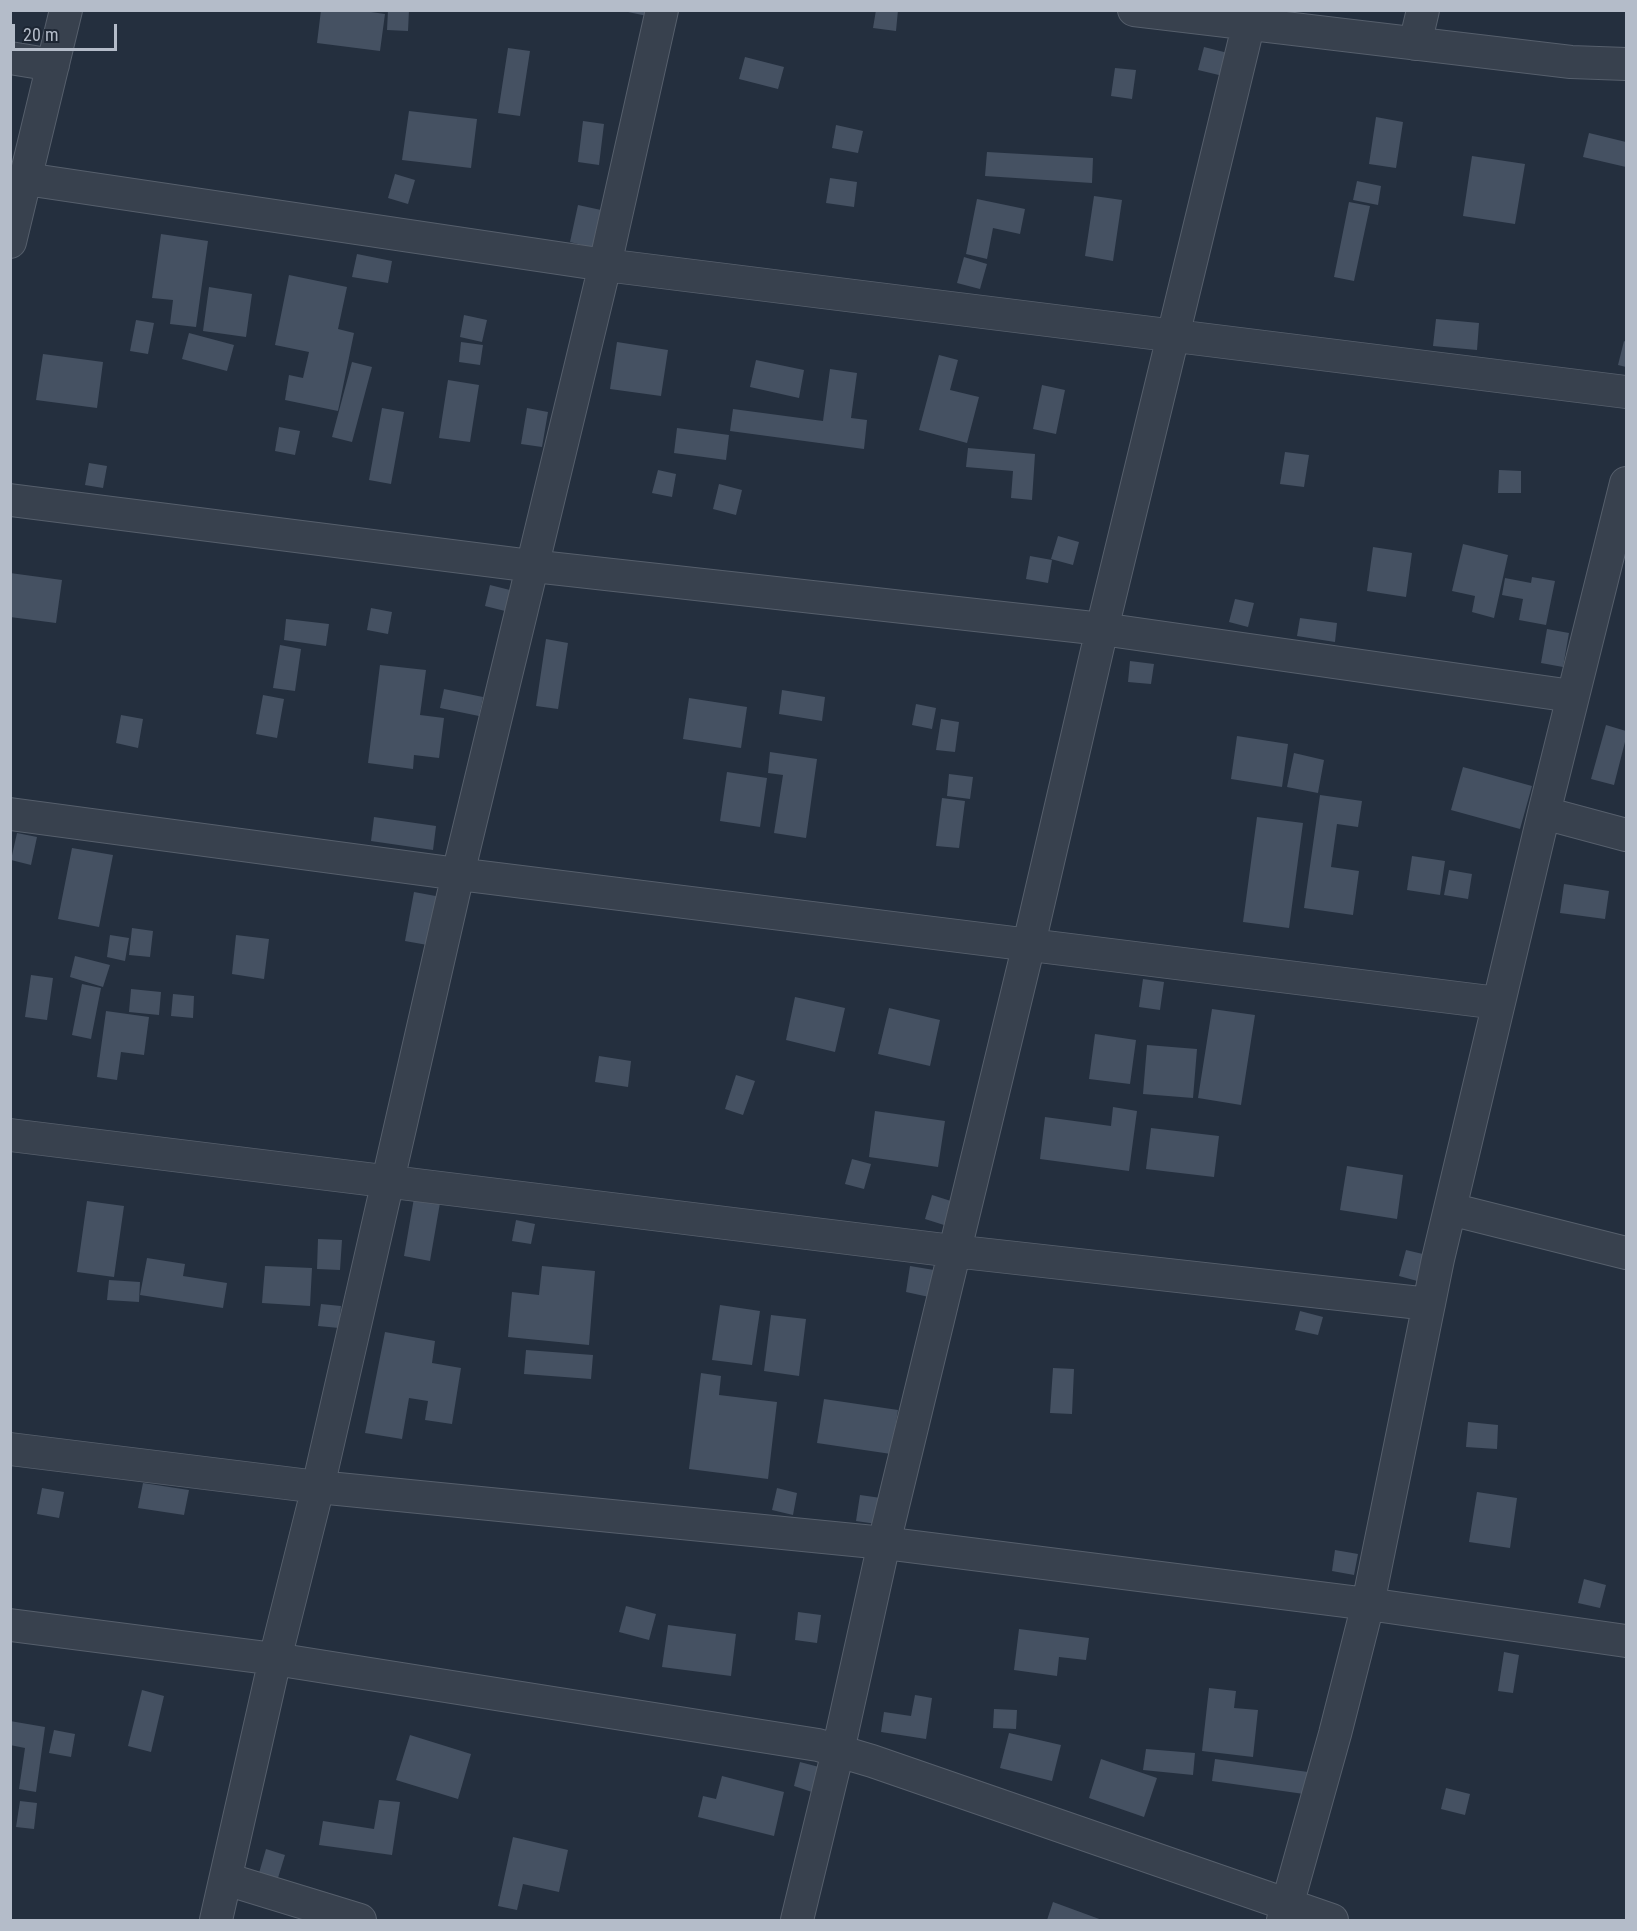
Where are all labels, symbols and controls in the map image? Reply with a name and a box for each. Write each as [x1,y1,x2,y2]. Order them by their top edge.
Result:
scale bar [15,12,120,50]
text: 20 m [23,24,58,45]

